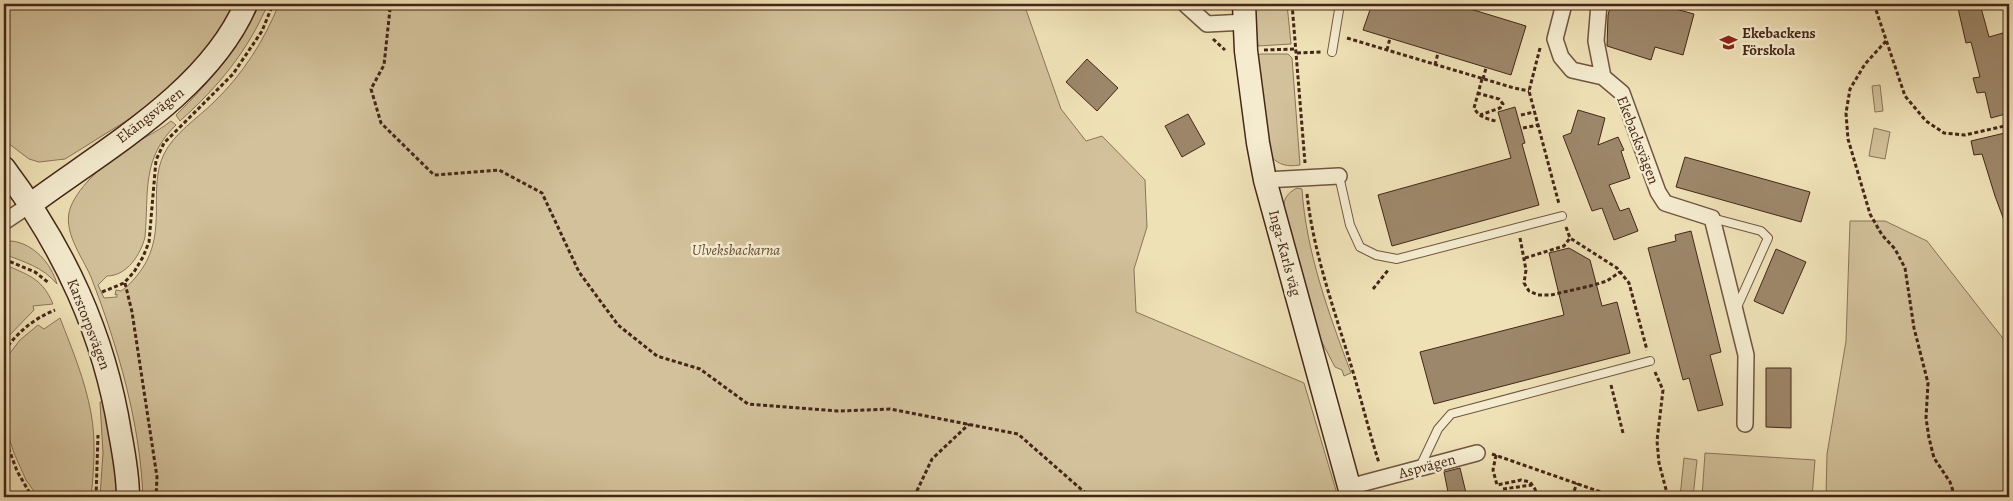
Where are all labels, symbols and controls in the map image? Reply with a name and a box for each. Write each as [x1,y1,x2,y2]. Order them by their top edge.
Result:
place label: Ekebackens Förskola [1742,23,1816,60]
school or university icon: Ekebackens Förskola [1718,32,1738,52]
street label: Ekängsvägen [112,82,188,148]
street label: Ekebacksvägen [1612,93,1664,187]
street label: Inga-Karls väg [1264,208,1306,299]
park label: Ulveksbackarna [692,240,780,260]
street label: Karstorpsvägen [62,276,116,372]
street label: Aspvägen [1395,449,1458,483]

